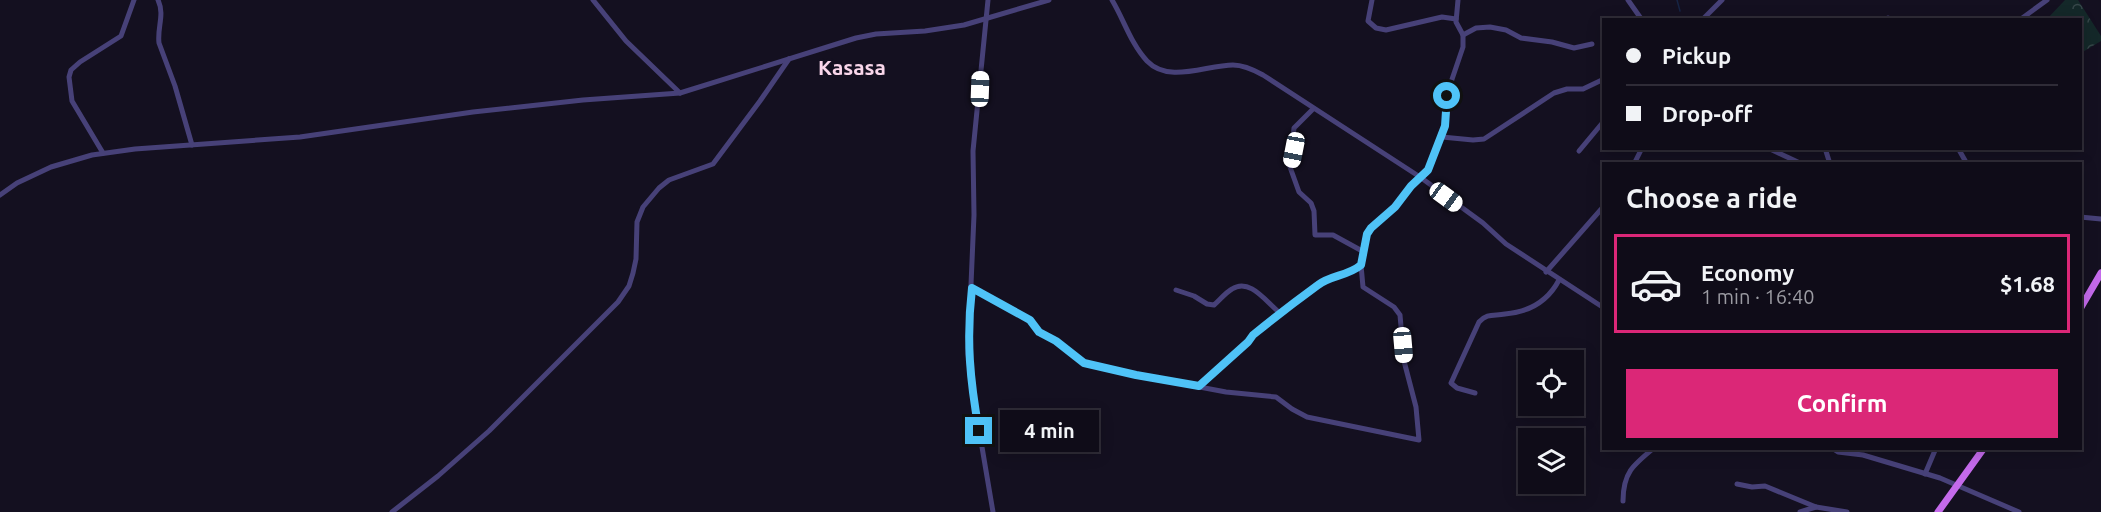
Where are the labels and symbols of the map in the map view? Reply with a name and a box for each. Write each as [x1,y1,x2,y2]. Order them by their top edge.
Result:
district label: Kasasa [818,55,886,79]
car [970,71,990,107]
route start [1433,82,1460,109]
car [1282,131,1306,169]
car [1426,179,1466,215]
car [1392,326,1414,364]
callout: 4 min [1000,410,1099,452]
route end [965,417,992,444]

